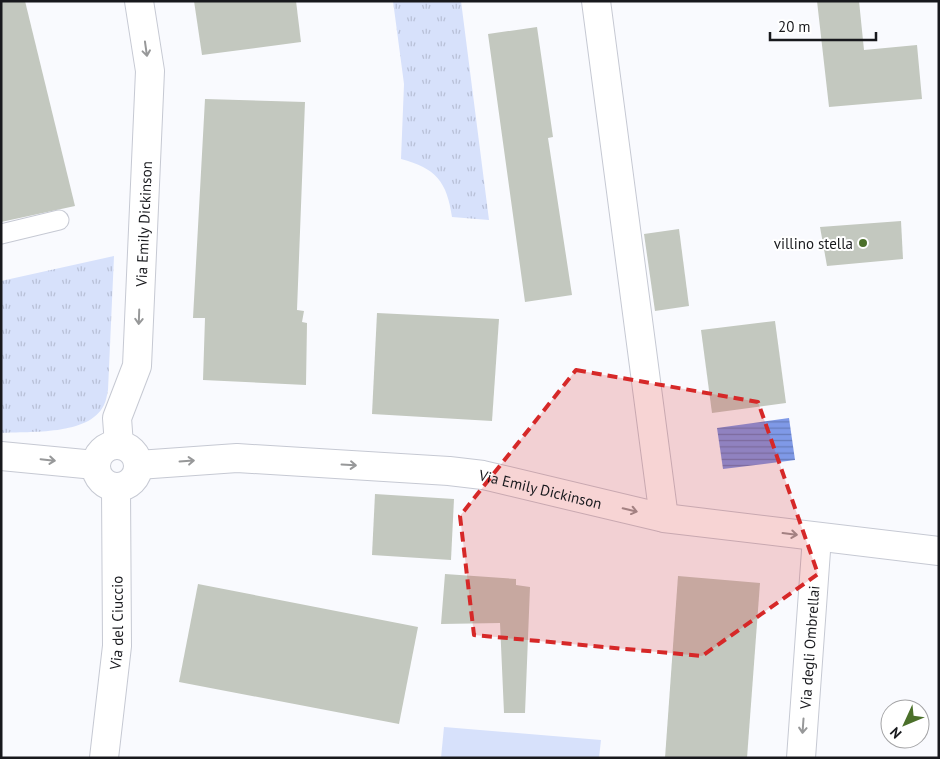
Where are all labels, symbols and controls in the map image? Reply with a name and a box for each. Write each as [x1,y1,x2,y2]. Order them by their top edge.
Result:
scale bar [770,10,876,42]
text: 20 m [778,17,811,36]
one-way arrow [142,41,152,57]
street label: Via Emily Dickinson [131,161,156,288]
place label: villino stella [774,234,853,253]
marker: villino stella [857,237,869,249]
one-way arrow [134,308,143,324]
one-way arrow [40,455,56,465]
one-way arrow [179,457,195,466]
one-way arrow [341,460,357,469]
street label: Via Emily Dickinson [476,465,604,512]
one-way arrow [621,506,637,515]
one-way arrow [782,529,798,539]
street label: Via del Ciuccio [105,576,126,672]
street label: Via degli Ombrellai [795,585,823,711]
north arrow [880,699,930,749]
one-way arrow [799,717,808,733]
text: N [886,723,905,743]

